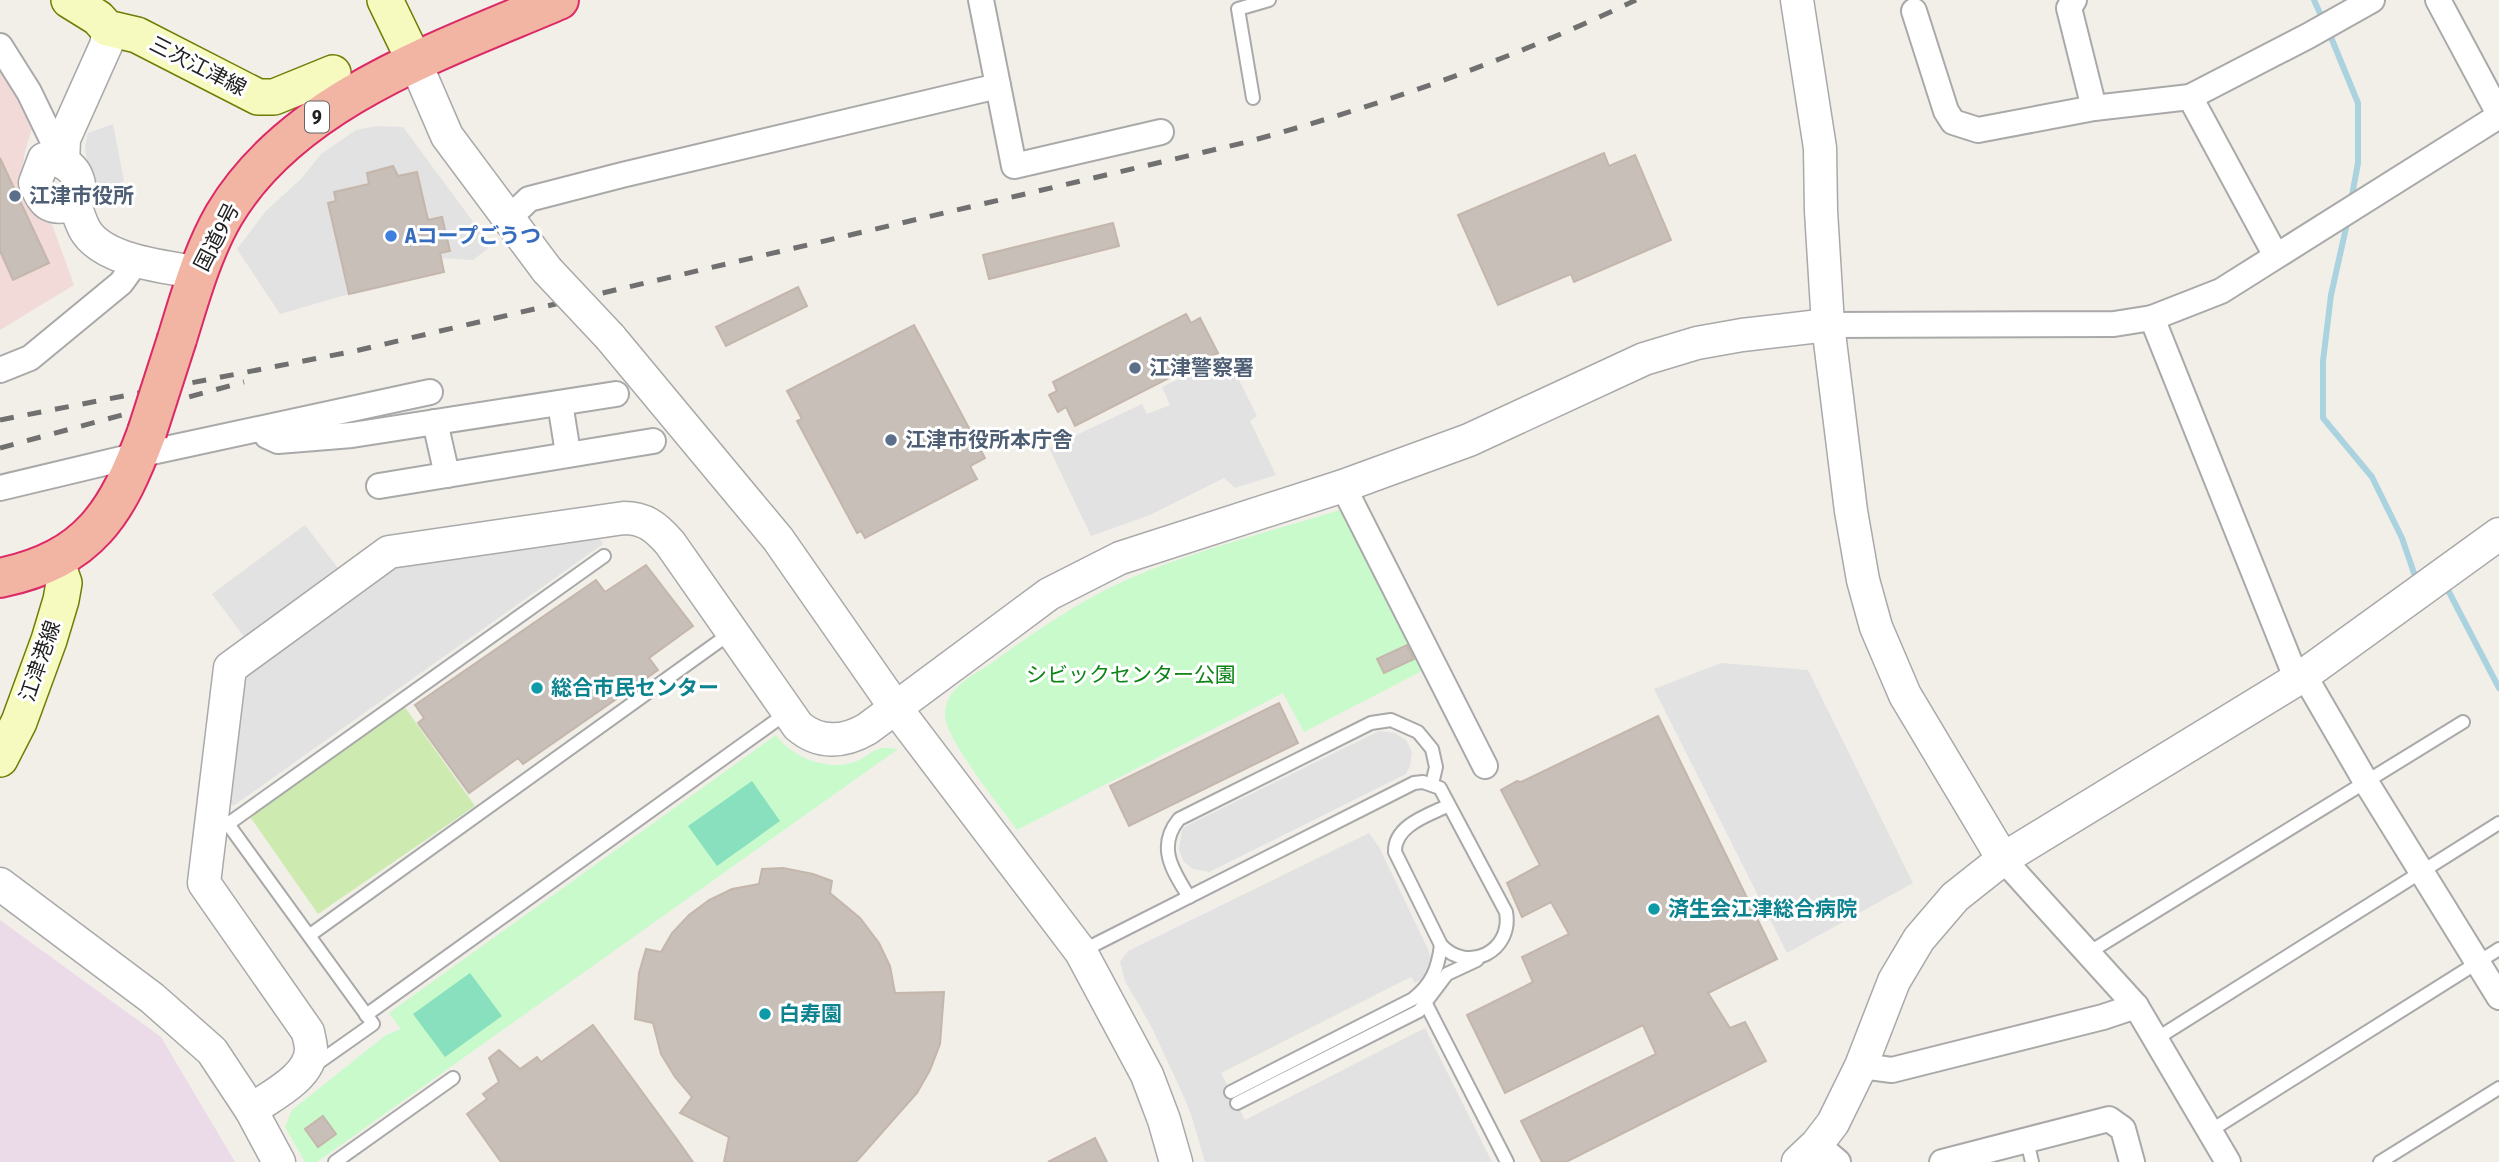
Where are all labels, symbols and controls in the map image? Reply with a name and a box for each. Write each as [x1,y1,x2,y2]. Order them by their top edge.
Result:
street label: 三次江津線 [145,31,251,101]
road number: 9 [305,102,329,132]
place label: 江津市役所 [29,183,134,209]
marker: 江津市役所 [7,188,23,204]
street label: 国道9号 [189,198,245,276]
place label: Aコープごうつ [404,223,541,249]
marker: Aコープごうつ [383,228,399,244]
place label: 江津警察署 [1149,355,1254,381]
marker: 江津警察署 [1127,360,1143,376]
place label: 江津市役所本庁舎 [905,427,1073,453]
marker: 江津市役所本庁舎 [883,432,899,448]
street label: 江津港線 [14,617,66,705]
park label: シビックセンター公園 [1026,662,1236,688]
place label: 総合市民センター [551,675,719,701]
marker: 総合市民センター [529,680,545,696]
place label: 済生会江津総合病院 [1668,896,1857,922]
marker: 済生会江津総合病院 [1646,901,1662,917]
place label: 白寿園 [779,1001,842,1027]
marker: 白寿園 [757,1006,773,1022]

